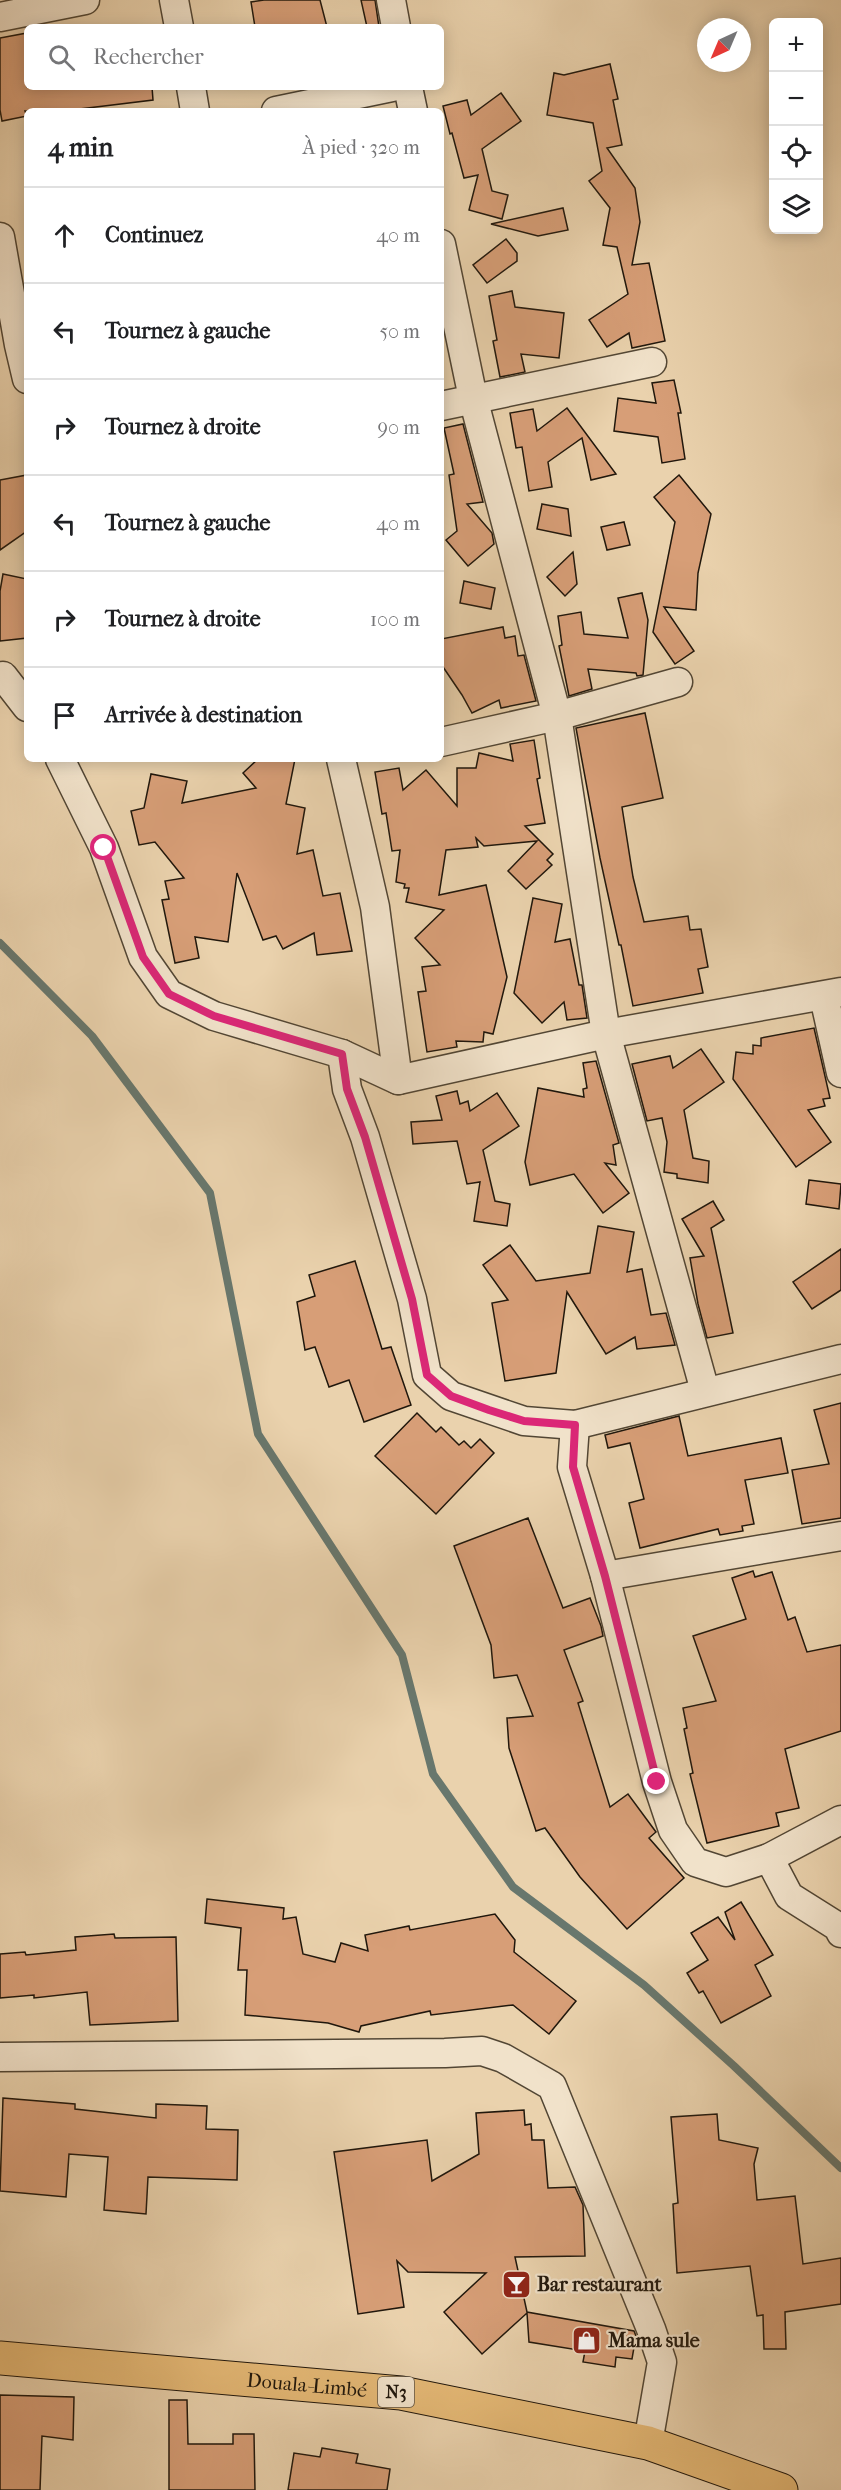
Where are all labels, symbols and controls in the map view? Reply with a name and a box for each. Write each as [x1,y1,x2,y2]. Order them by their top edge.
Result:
north arrow [697,18,751,72]
map controls [769,18,823,234]
button: + [769,18,823,72]
search box [24,24,444,90]
icon: search [45,41,78,74]
text: Rechercher [93,44,204,70]
button: − [769,72,823,126]
button: locate [769,126,823,180]
text: 4 min [48,132,113,163]
text: À pied · 320 m [302,136,420,159]
button: layers [769,180,823,234]
icon: ahead [48,219,81,252]
text: Continuez [105,222,203,248]
text: 40 m [376,224,420,247]
icon: left [48,315,81,348]
text: Tournez à gauche [105,318,270,344]
text: 50 m [379,320,420,343]
icon: right [48,411,81,444]
text: Tournez à droite [105,414,261,440]
text: 90 m [378,416,420,439]
icon: left [48,507,81,540]
text: Tournez à gauche [105,510,270,536]
text: 40 m [376,512,420,535]
icon: right [48,603,81,636]
text: Tournez à droite [105,606,261,632]
text: 100 m [370,608,420,631]
icon: arrive [48,699,81,732]
text: Arrivée à destination [105,702,302,728]
route start [90,834,116,860]
route end [643,1768,669,1794]
bar icon: Bar restaurant [500,2268,532,2300]
place label: Bar restaurant [537,2273,663,2296]
shop icon: Mama sule [571,2324,603,2356]
place label: Mama sule [607,2329,700,2352]
street label: Douala-Limbé [246,2369,368,2402]
road number: N3 [378,2377,414,2407]

